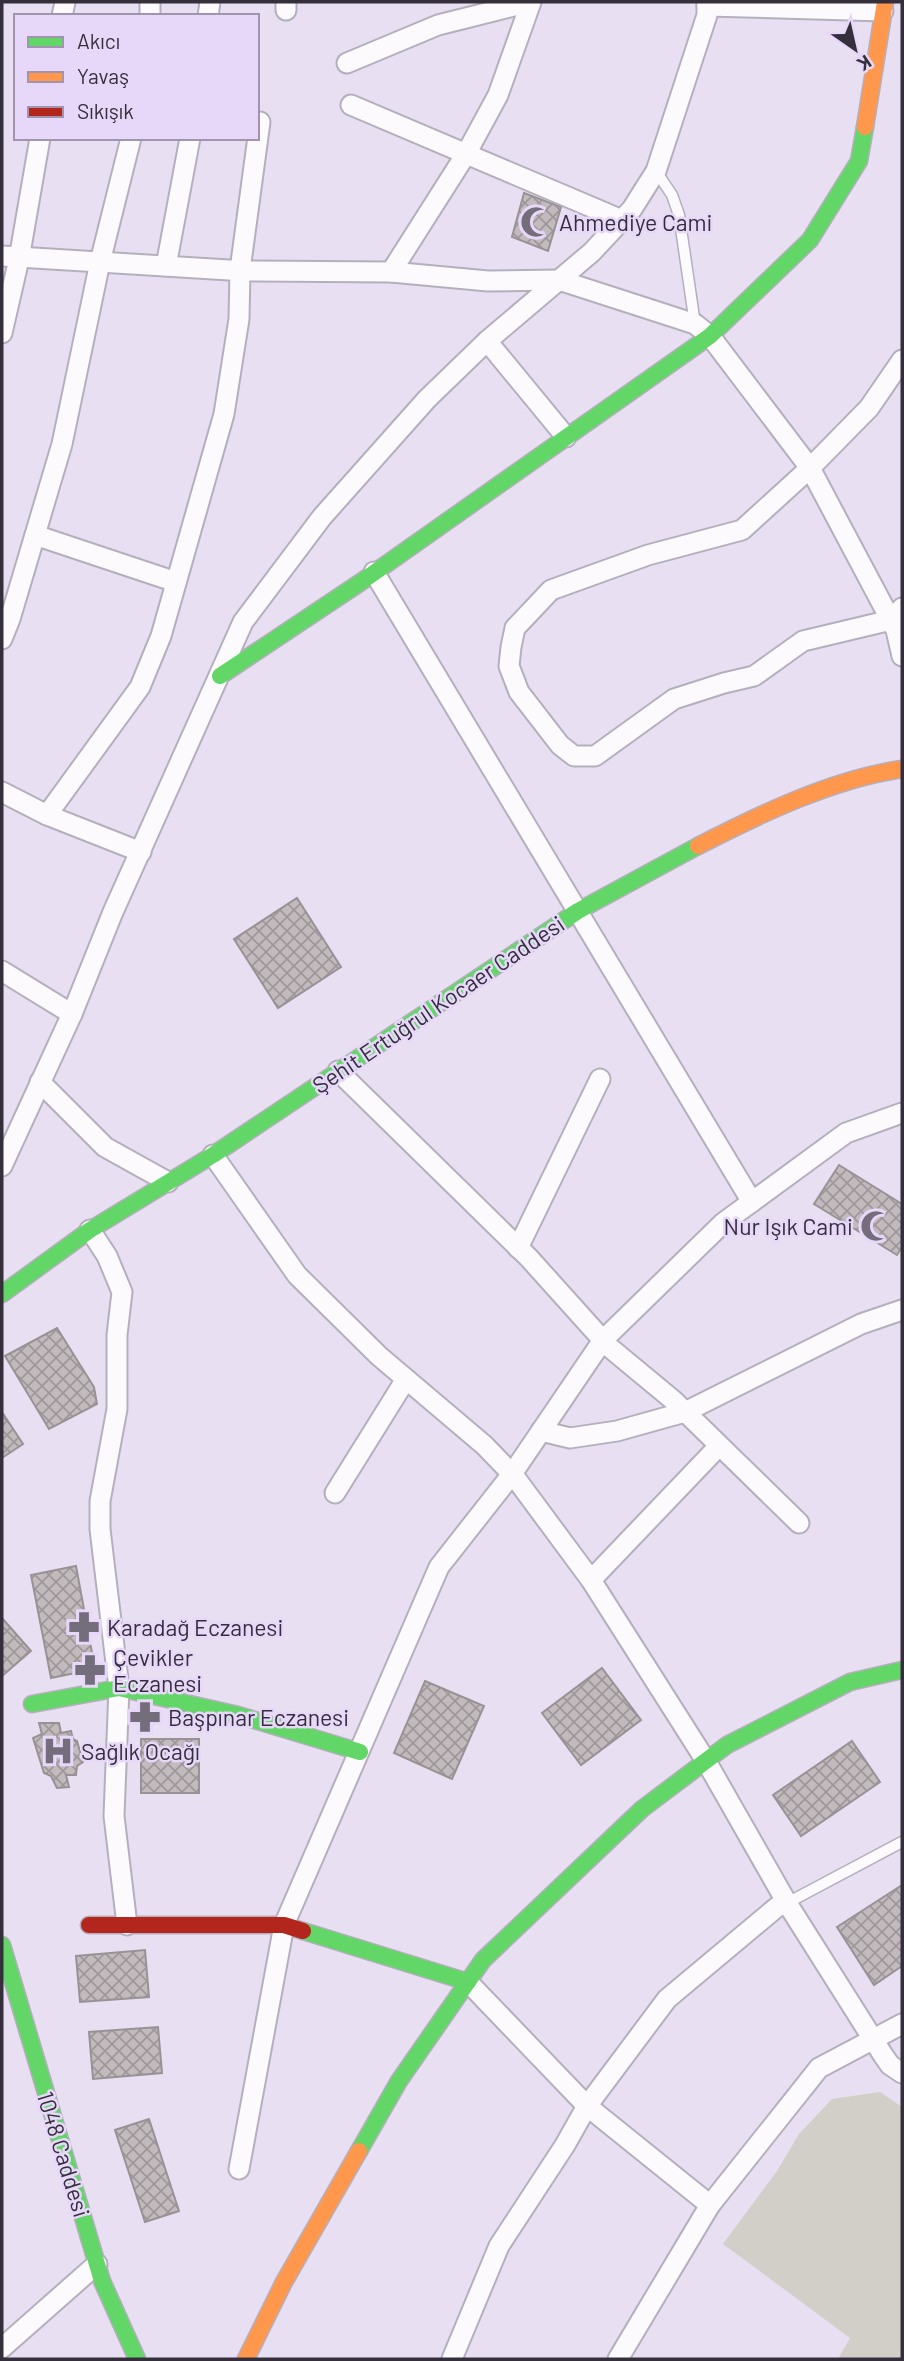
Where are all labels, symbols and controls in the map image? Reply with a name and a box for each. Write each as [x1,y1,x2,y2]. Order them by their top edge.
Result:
legend [14,14,259,140]
north arrow [820,14,890,84]
text: Akıcı [77,28,120,53]
text: K [853,51,876,76]
text: Yavaş [77,63,129,88]
text: Sıkışık [77,98,134,123]
mosque icon: Ahmediye Cami [519,205,553,239]
place label: Ahmediye Cami [559,208,712,236]
street label: Şehit Ertuğrul Kocaer Caddesi [307,909,569,1099]
mosque icon: Nur Işık Cami [859,1209,893,1243]
place label: Nur Işık Cami [724,1212,853,1240]
pharmacy icon: Karadağ Eczanesi [67,1610,101,1644]
place label: Karadağ Eczanesi [107,1613,283,1641]
place label: Çevikler Eczanesi [113,1643,202,1697]
pharmacy icon: Çevikler Eczanesi [73,1653,107,1687]
pharmacy icon: Başpınar Eczanesi [128,1700,162,1734]
place label: Başpınar Eczanesi [168,1703,349,1731]
hospital icon: Sağlık Ocağı [41,1734,75,1768]
place label: Sağlık Ocağı [81,1737,200,1765]
street label: 1048 Caddesi [32,2088,96,2220]

